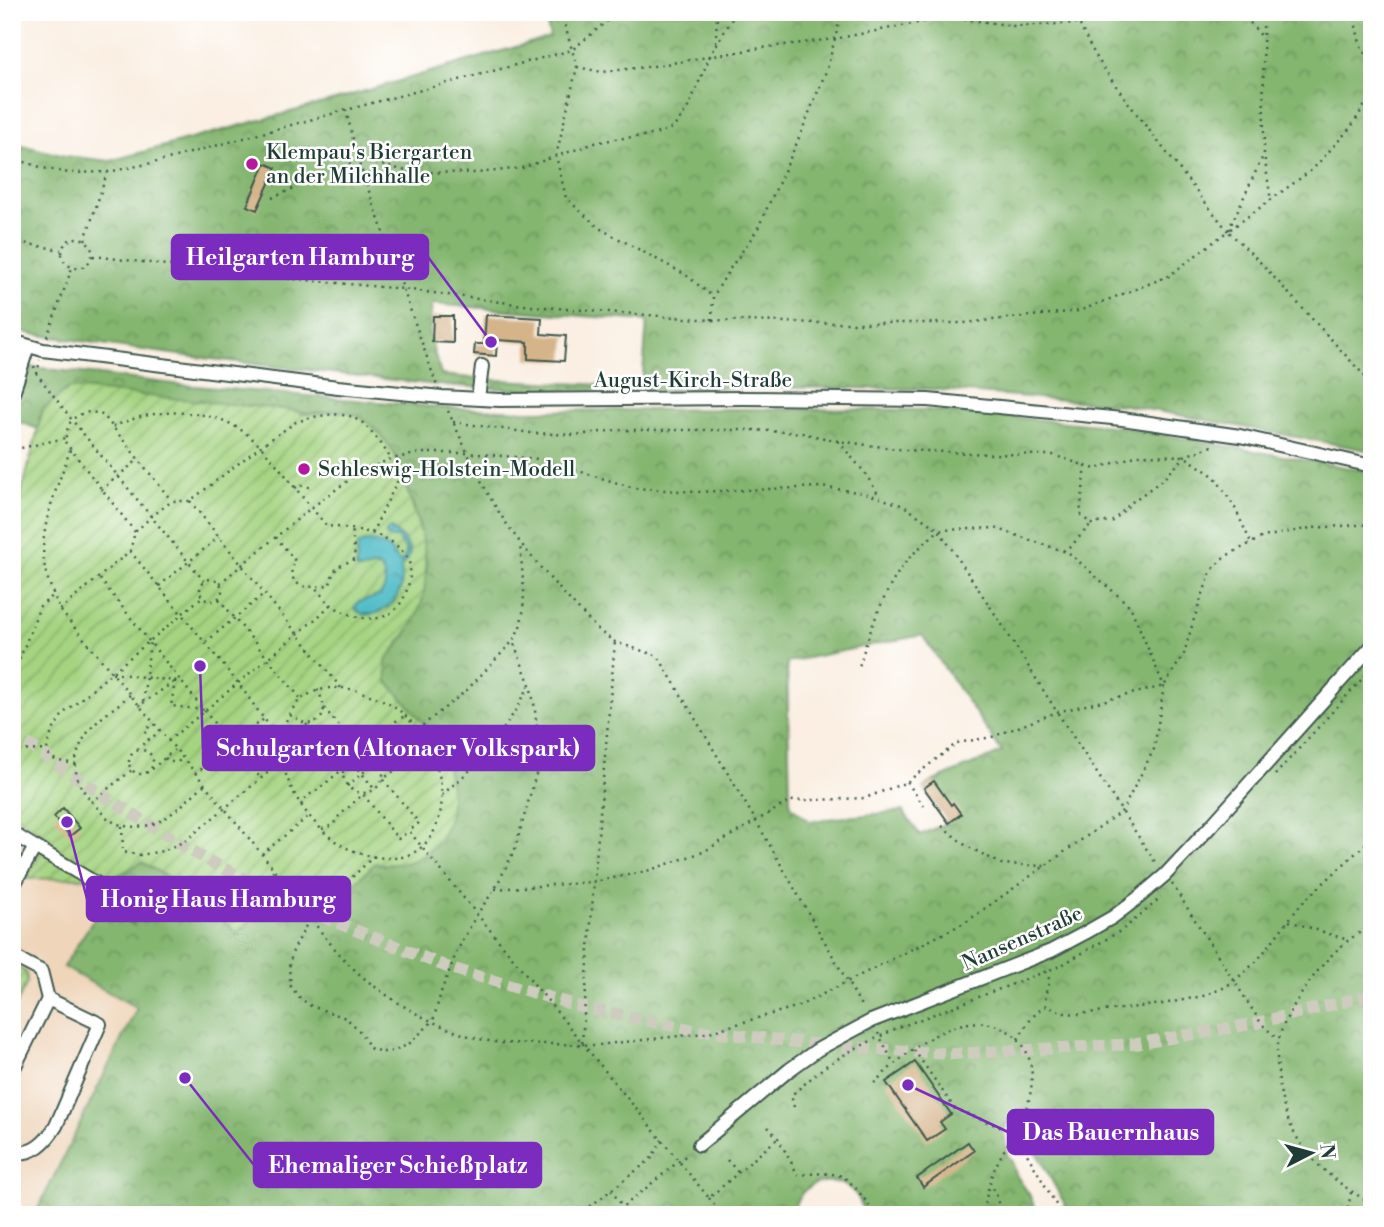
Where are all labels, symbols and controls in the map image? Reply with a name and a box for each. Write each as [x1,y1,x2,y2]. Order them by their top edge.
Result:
place label: Klempau's Biergarten an der Milchhalle [266,140,473,190]
marker: Klempau's Biergarten an der Milchhalle [244,156,260,172]
callout: Heilgarten Hamburg [172,235,428,279]
text: Heilgarten Hamburg [186,244,415,272]
street label: August-Kirch-Straße [593,368,792,394]
place label: Schleswig-Holstein-Modell [318,457,575,483]
marker: Schleswig-Holstein-Modell [296,461,312,477]
callout: Schulgarten (Altonaer Volkspark) [203,726,594,770]
text: Schulgarten (Altonaer Volkspark) [216,735,580,763]
callout: Honig Haus Hamburg [87,877,350,921]
text: Honig Haus Hamburg [100,886,337,914]
street label: Nansenstraße [958,901,1087,977]
callout: Das Bauernhaus [1008,1110,1213,1154]
north arrow [1276,1118,1346,1188]
text: Das Bauernhaus [1023,1119,1200,1147]
callout: Ehemaliger Schießplatz [254,1143,541,1187]
text: N [1314,1143,1340,1160]
text: Ehemaliger Schießplatz [268,1152,528,1180]

